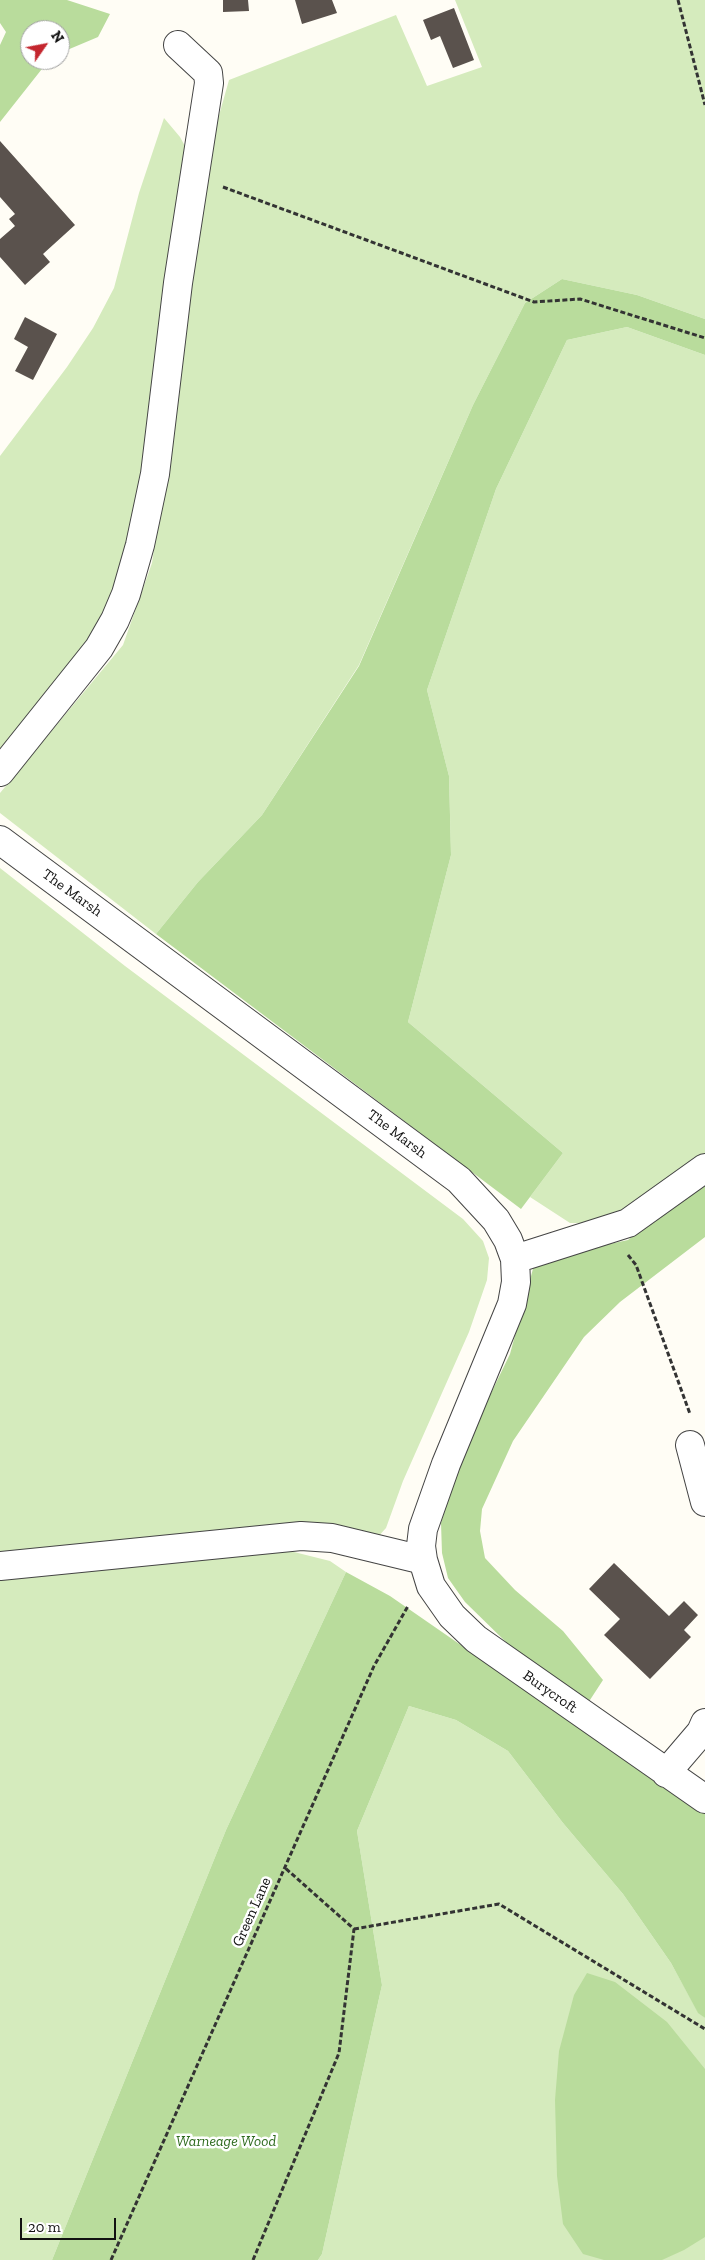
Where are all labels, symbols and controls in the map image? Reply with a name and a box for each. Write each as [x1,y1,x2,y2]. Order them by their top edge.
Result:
north arrow [20,20,70,70]
text: N [47,28,67,46]
street label: The Marsh [38,865,106,921]
street label: The Marsh [364,1106,430,1162]
street label: Burycroft [519,1667,581,1717]
street label: Green Lane [229,1875,275,1949]
park label: Warneage Wood [176,2133,276,2151]
scale bar [22,2208,119,2240]
text: 20 m [28,2218,61,2236]

